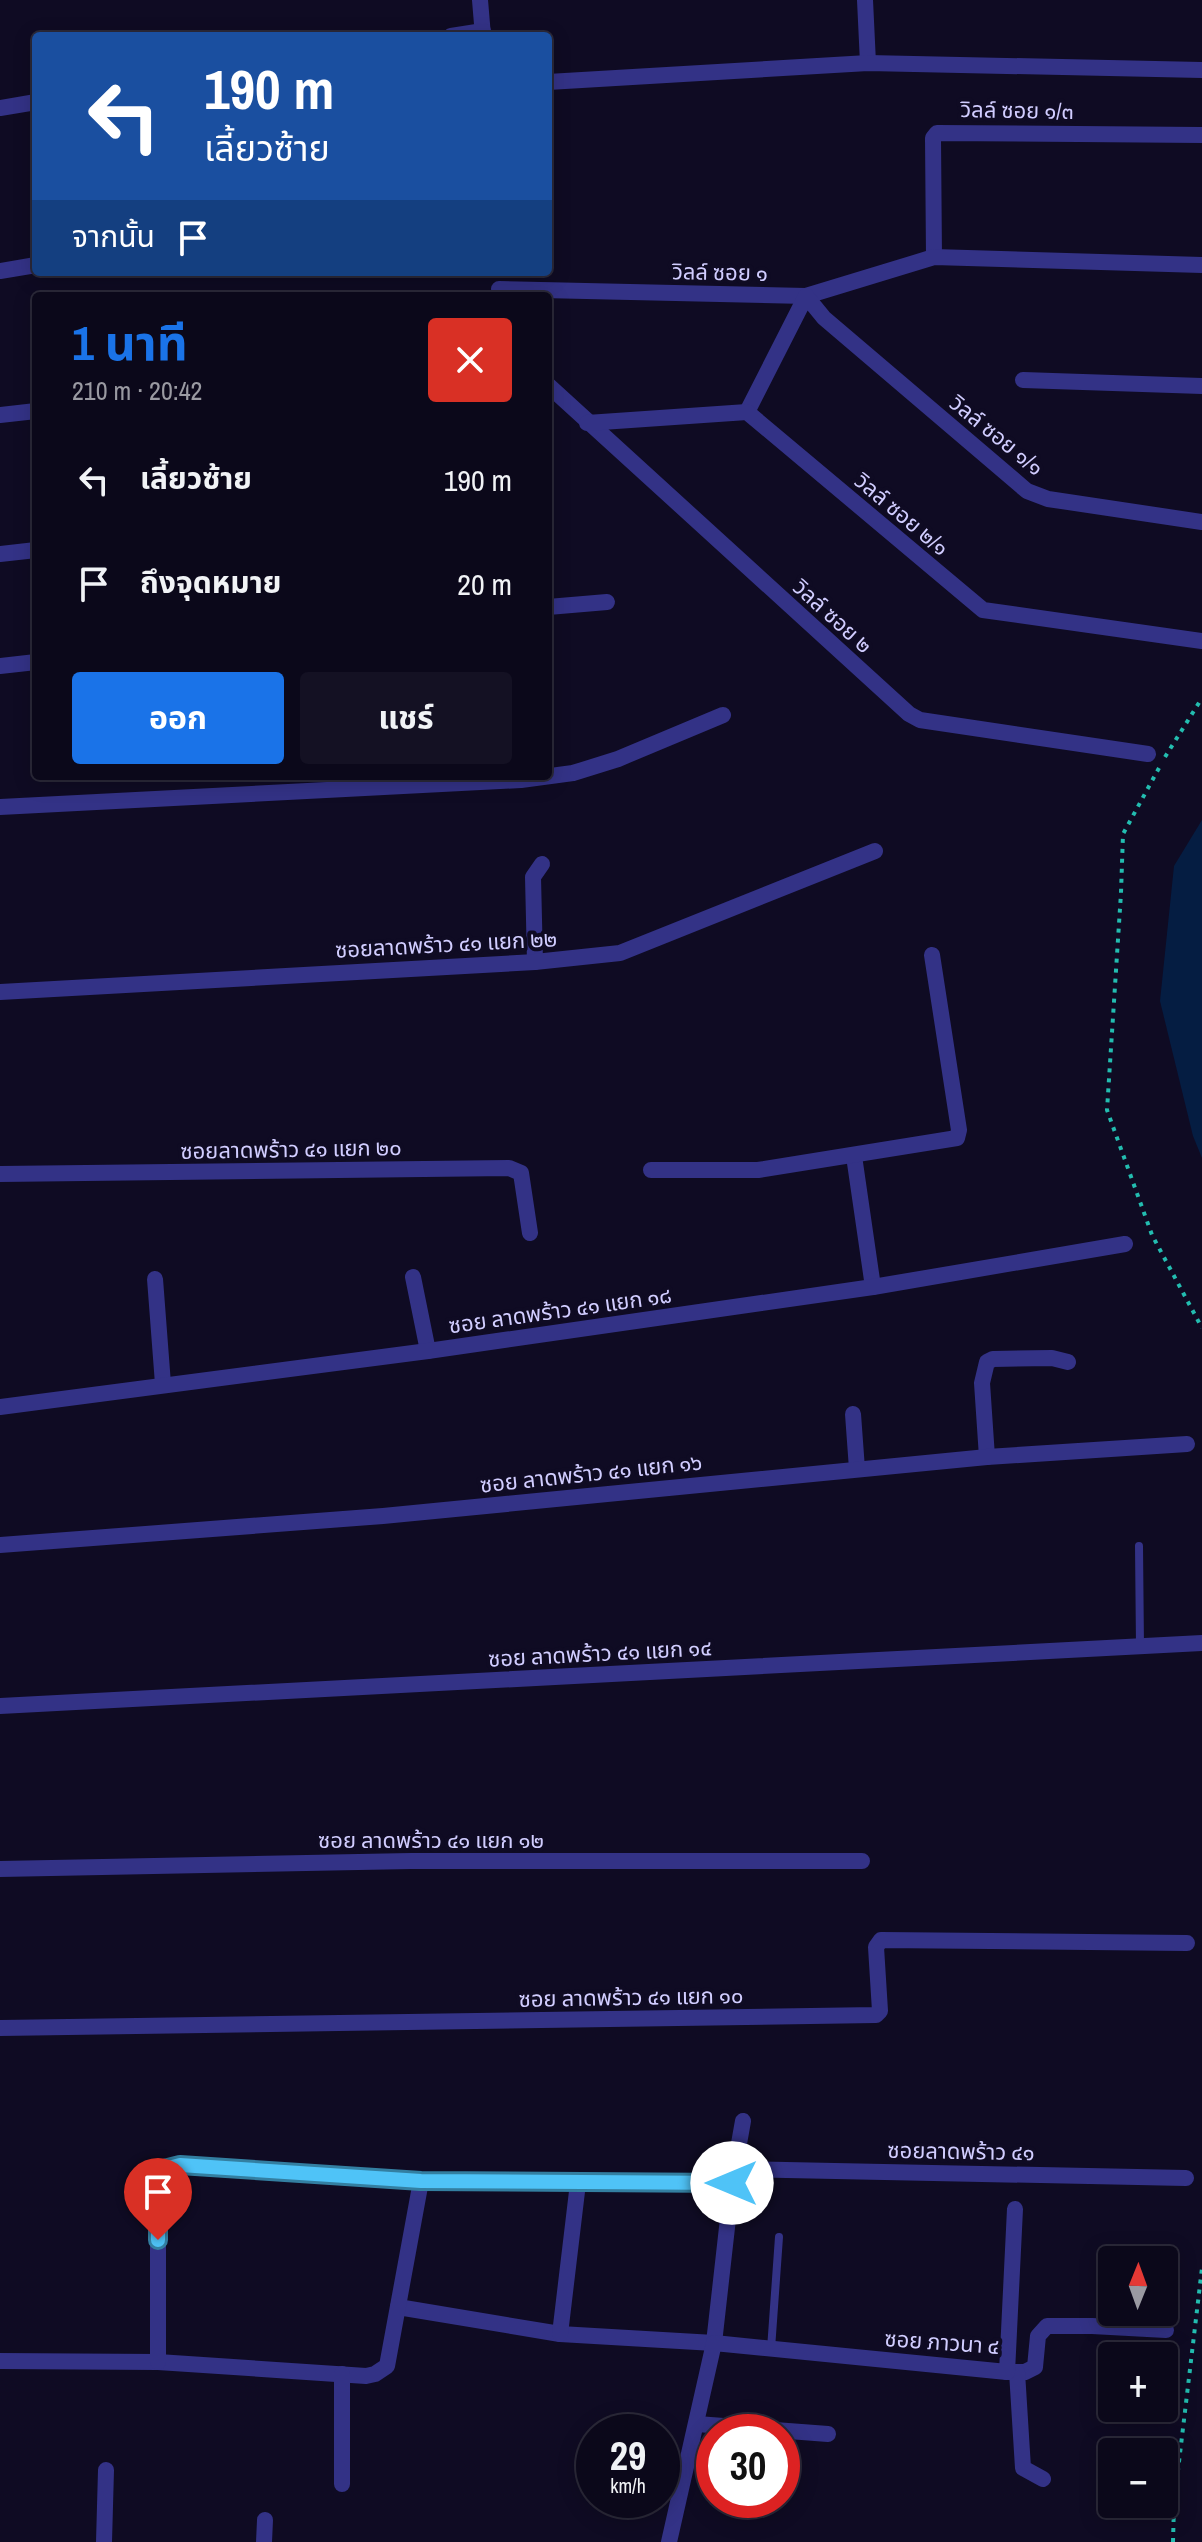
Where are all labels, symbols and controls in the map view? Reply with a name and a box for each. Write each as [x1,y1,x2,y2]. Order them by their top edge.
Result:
text: 190 m [204,51,334,126]
icon: left [72,64,176,168]
street label: วิลล์ ซอย ๑/๓ [959,94,1074,126]
text: เลี้ยวซ้าย [204,124,330,172]
text: จากนั้น [72,216,155,256]
icon: arrive [171,216,215,260]
street label: วิลล์ ซอย ๑ [671,256,768,288]
text: 1 นาที [72,310,188,375]
button: close [428,318,512,402]
text: 210 m · 20:42 [72,373,202,408]
street label: วิลล์ ซอย ๑/๑ [943,387,1050,482]
icon: left [72,458,116,502]
text: เลี้ยวซ้าย [140,458,252,498]
text: 190 m [444,460,512,500]
street label: วิลล์ ซอย ๒/๑ [848,465,955,562]
icon: arrive [72,562,116,606]
text: ถึงจุดหมาย [140,562,281,602]
text: 20 m [457,564,512,604]
street label: วิลล์ ซอย ๒ [786,572,879,660]
button: ออก [72,672,284,764]
button: แชร์ [300,672,512,764]
street label: ซอยลาดพร้าว ๔๑ แยก ๒๒ [334,923,558,965]
street label: ซอยลาดพร้าว ๔๑ แยก ๒๐ [180,1132,402,1166]
street label: ซอย ลาดพร้าว ๔๑ แยก ๑๘ [447,1280,673,1340]
street label: ซอย ลาดพร้าว ๔๑ แยก ๑๖ [478,1446,704,1500]
street label: ซอย ลาดพร้าว ๔๑ แยก ๑๔ [487,1632,713,1674]
street label: ซอย ลาดพร้าว ๔๑ แยก ๑๒ [318,1825,544,1855]
street label: ซอย ลาดพร้าว ๔๑ แยก ๑๐ [518,1980,744,2014]
street label: ซอยลาดพร้าว ๔๑ [887,2135,1035,2167]
position arrow [690,2141,774,2225]
pin [124,2158,192,2240]
icon: arrive [136,2170,180,2214]
north arrow [1098,2246,1178,2326]
map controls [1098,2246,1178,2518]
street label: ซอย ภาวนา ๔ [883,2323,1001,2361]
button: + [1098,2342,1178,2422]
speed limit sign: 30 [696,2414,800,2518]
text: 29 [610,2429,646,2482]
button: − [1098,2438,1178,2518]
text: km/h [610,2472,646,2499]

